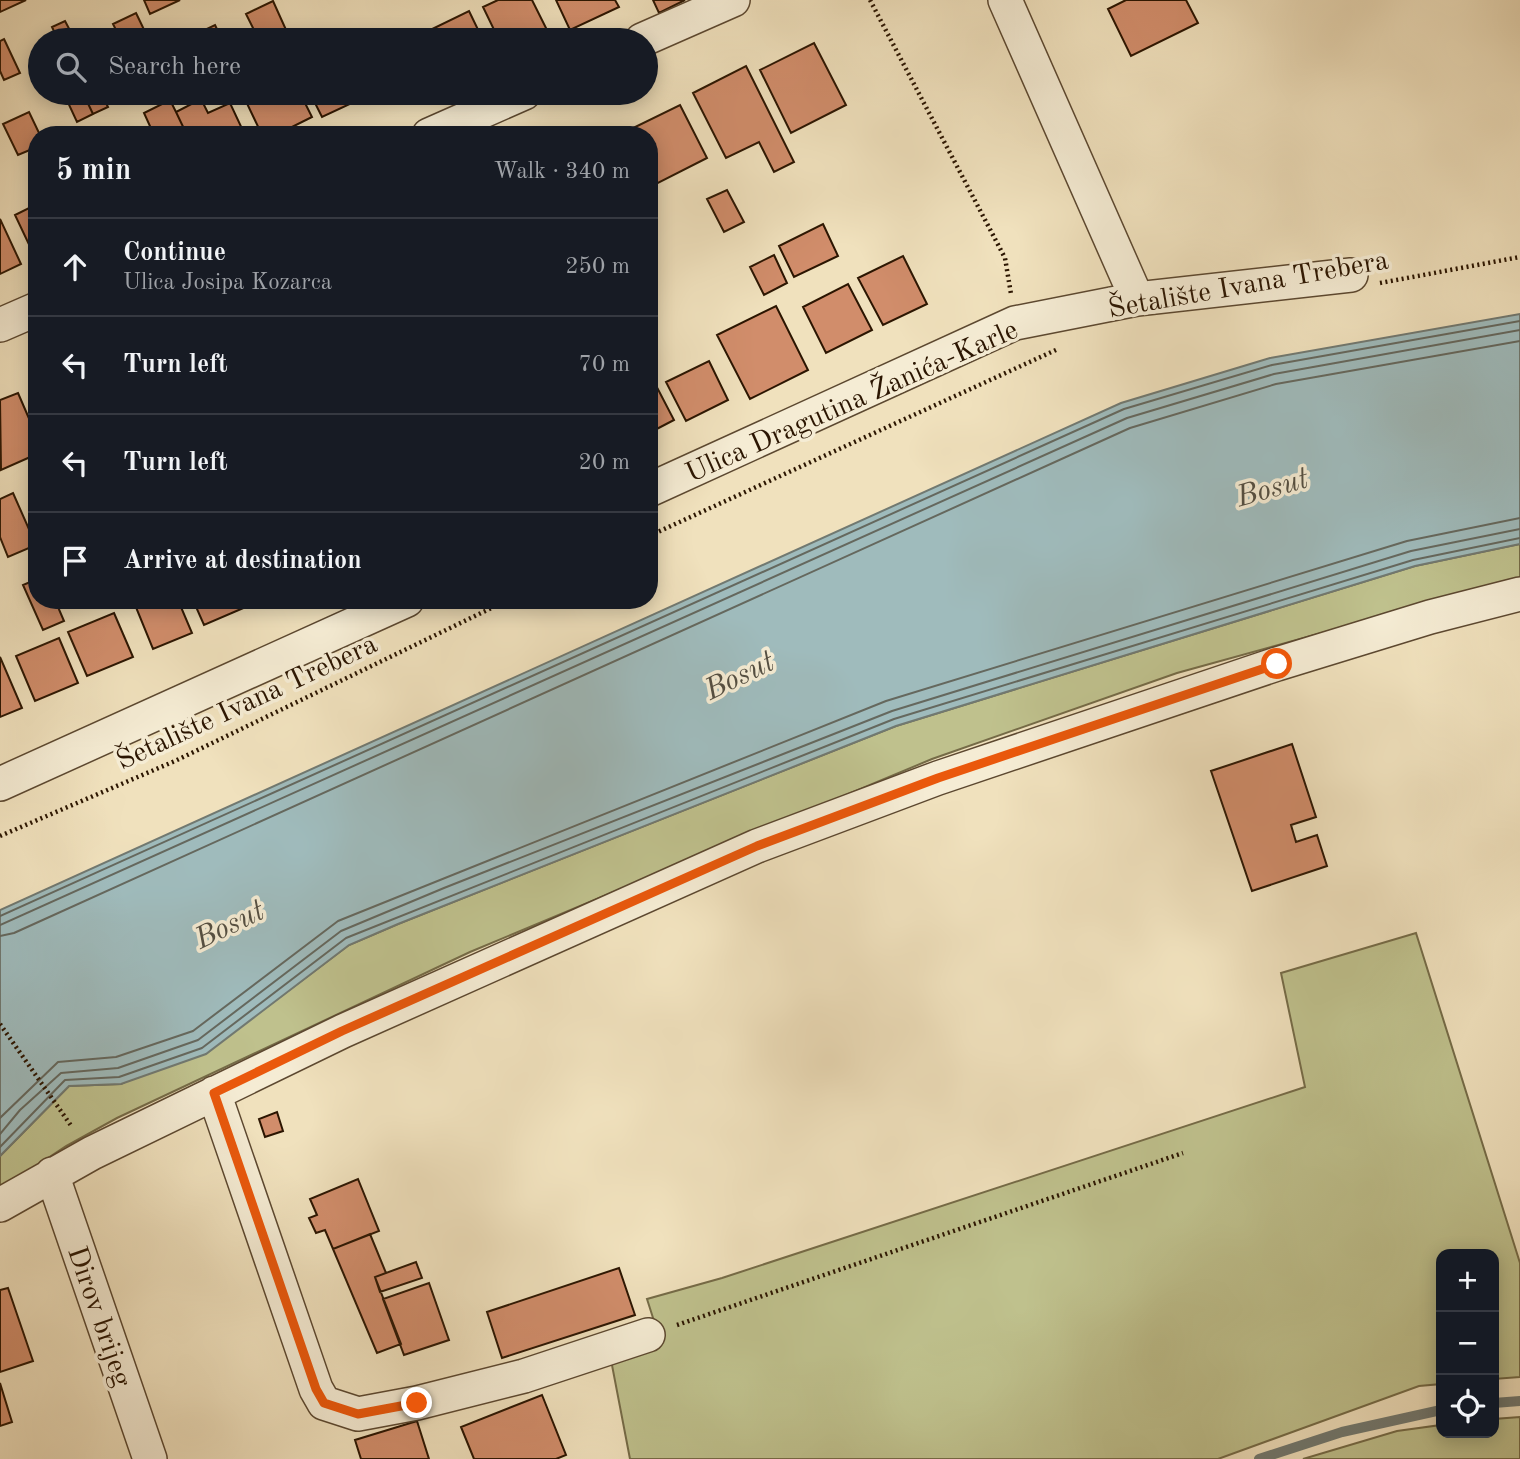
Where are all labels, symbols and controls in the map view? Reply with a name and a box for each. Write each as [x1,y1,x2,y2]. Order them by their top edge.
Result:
search box [28,28,658,105]
icon: search [52,48,90,86]
text: Search here [108,54,241,80]
text: 5 min [56,156,131,186]
text: Walk · 340 m [494,160,630,183]
text: Continue [123,240,226,266]
street label: Šetalište Ivana Trebera [1105,243,1391,324]
icon: ahead [56,248,94,286]
text: 250 m [565,255,630,278]
text: Ulica Josipa Kozarca [123,271,332,294]
street label: Ulica Dragutina Žanića-Karle [680,312,1022,489]
icon: left [56,346,94,384]
text: Turn left [123,352,228,378]
text: 70 m [579,353,630,376]
icon: left [56,444,94,482]
text: Turn left [123,450,228,476]
text: 20 m [579,451,630,474]
water label: Bosut [1232,464,1313,514]
icon: arrive [56,542,94,580]
text: Arrive at destination [123,548,362,574]
street label: Šetalište Ivana Trebera [110,626,382,776]
water label: Bosut [699,647,780,707]
route start [1261,648,1292,679]
water label: Bosut [189,896,270,956]
street label: Dirov brijeg [61,1243,135,1391]
map controls [1436,1249,1499,1438]
button: + [1436,1249,1499,1312]
button: − [1436,1312,1499,1375]
button: locate [1436,1375,1499,1438]
route end [401,1387,432,1418]

